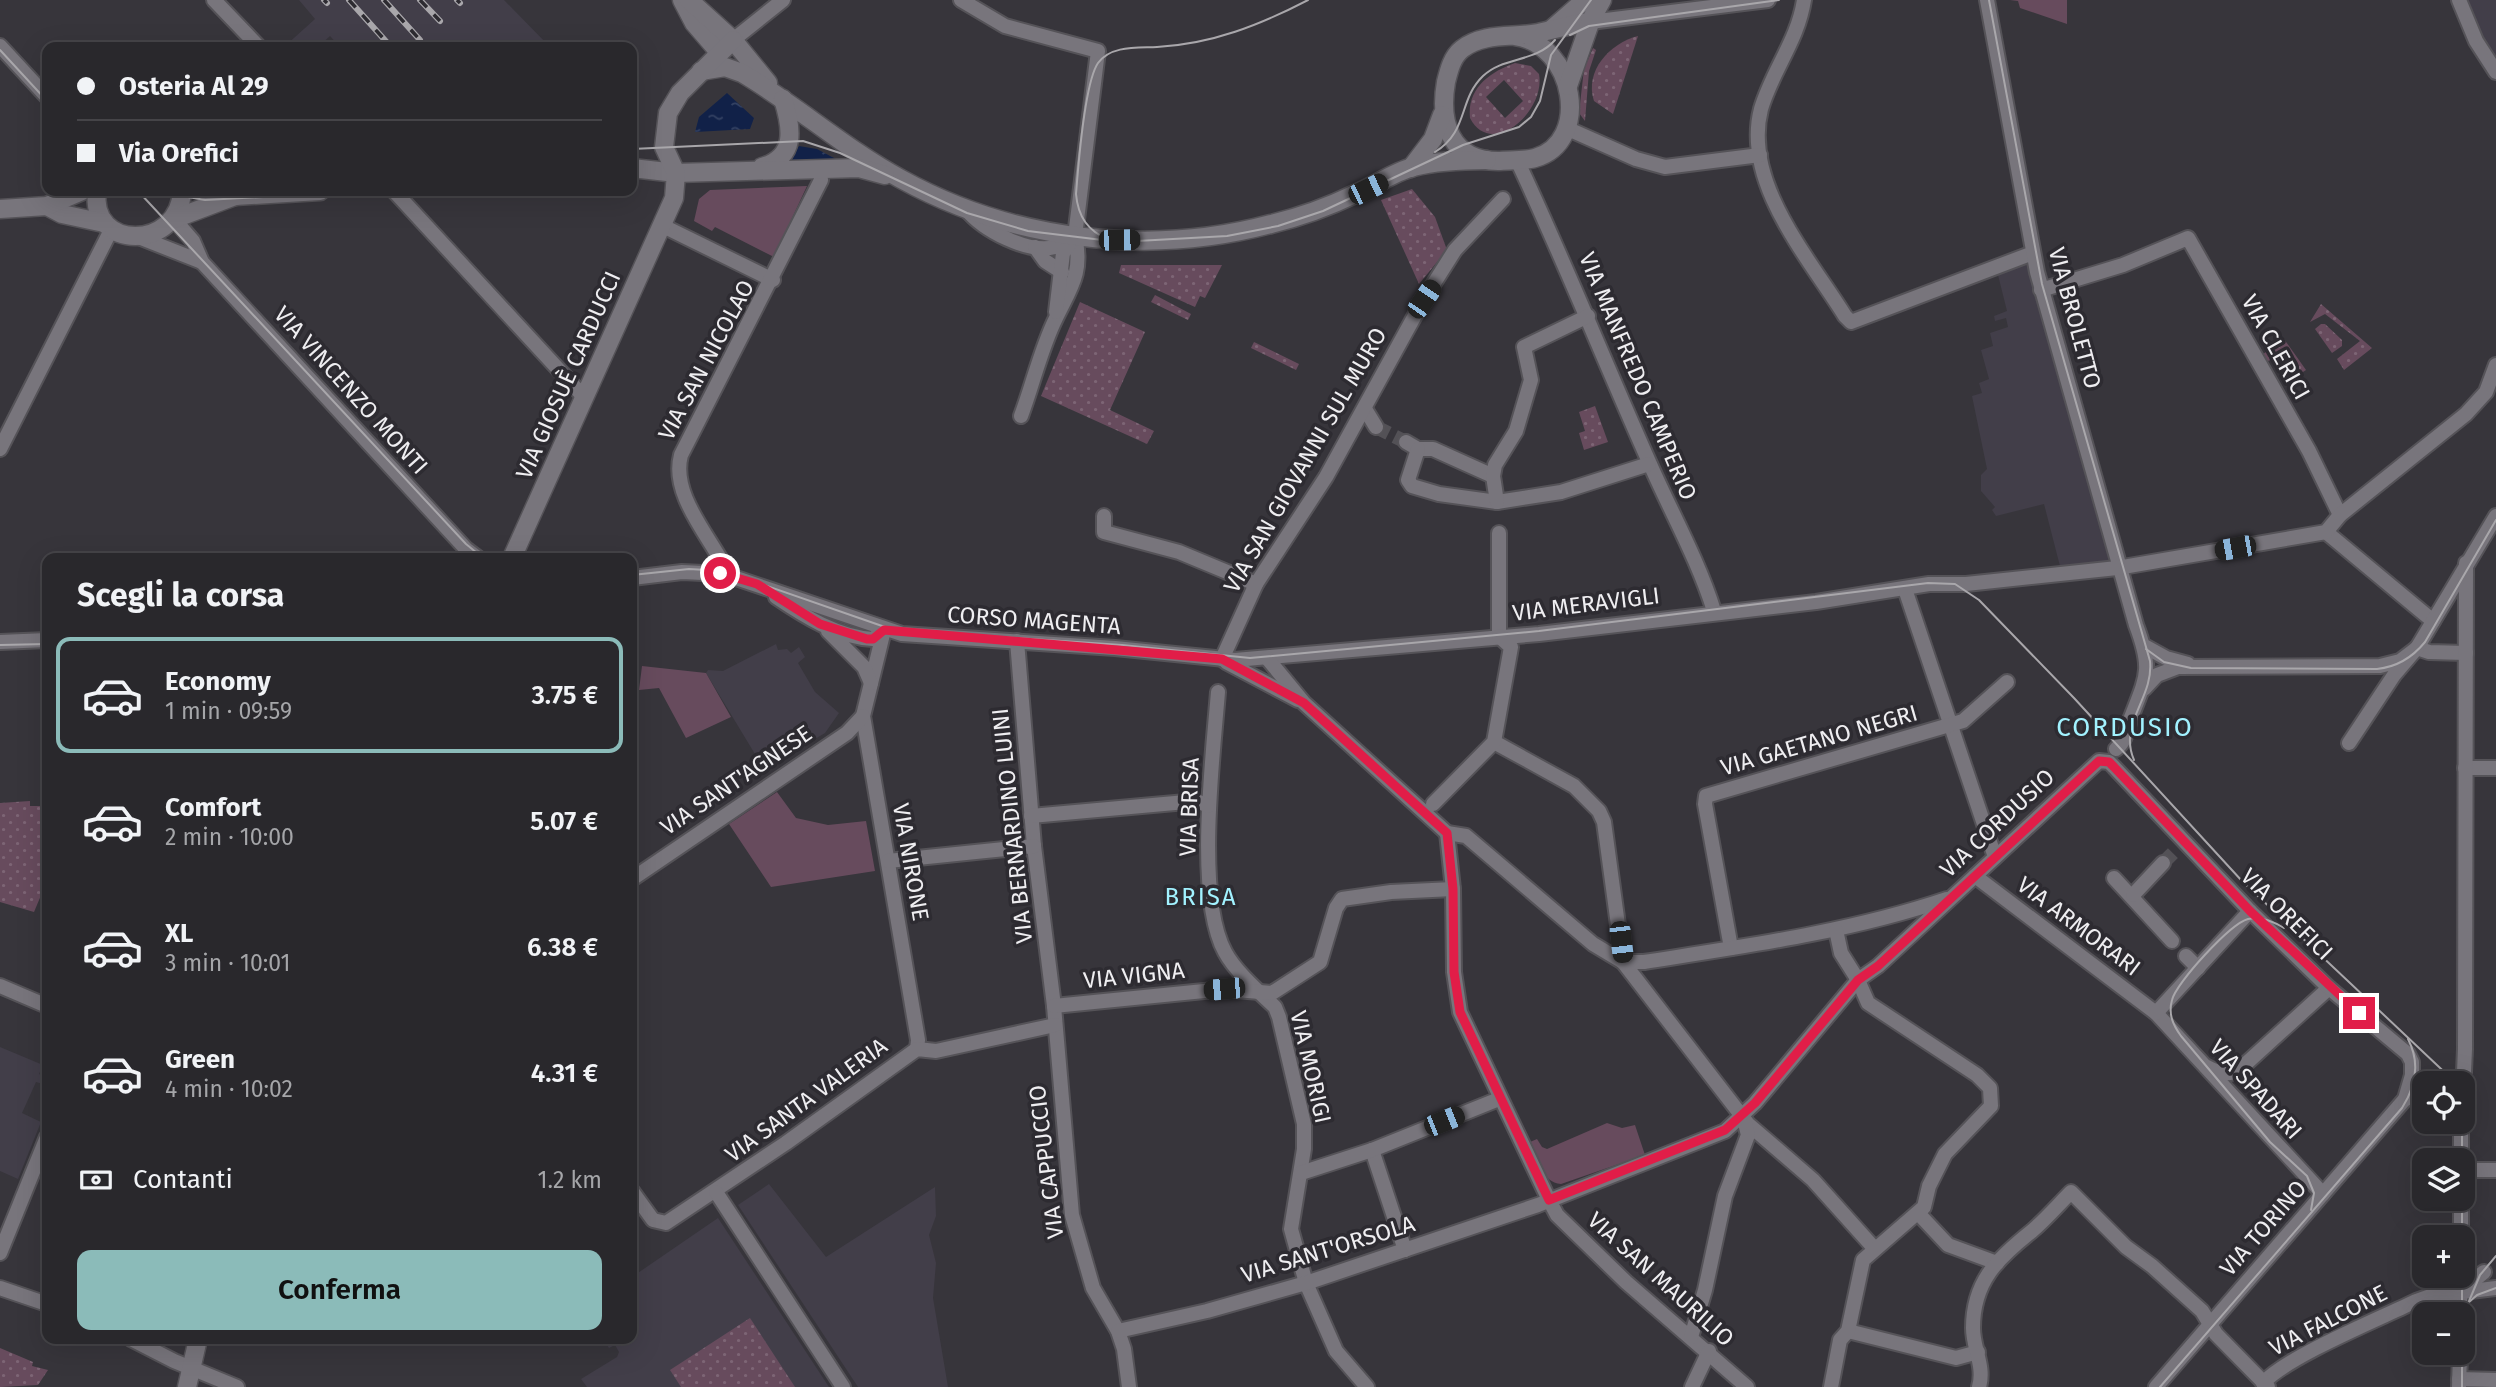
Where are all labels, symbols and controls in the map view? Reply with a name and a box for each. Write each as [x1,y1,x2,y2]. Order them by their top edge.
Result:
text: Osteria Al 29 [119,71,269,102]
text: Via Orefici [119,138,239,169]
car [1345,170,1392,208]
car [1098,229,1141,251]
street label: VIA BROLETTO [2043,244,2107,392]
street label: VIA MANFREDO CAMPERIO [1573,248,1703,504]
street label: VIA GIOSUÈ CARDUCCI [509,266,626,483]
street label: VIA SAN NICOLAO [652,275,760,445]
car [1404,276,1445,322]
street label: VIA CLERICI [2236,290,2316,404]
street label: VIA VINCENZO MONTI [268,300,434,480]
street label: VIA SAN GIOVANNI SUL MURO [1218,323,1392,597]
car [2213,534,2258,562]
route start [704,557,736,589]
text: Scegli la corsa [77,576,284,614]
street label: VIA MERAVIGLI [1511,581,1661,627]
street label: CORSO MAGENTA [946,600,1123,640]
icon: car [81,664,144,727]
text: Economy [165,666,271,697]
text: 3.75 € [531,680,598,711]
text: 1 min · 09:59 [165,697,292,725]
street label: VIA GAETANO NEGRI [1717,699,1921,781]
street label: VIA BERNARDINO LUINI [986,707,1038,945]
district label: CORDUSIO [2056,712,2194,743]
street label: VIA SANT'AGNESE [655,719,817,841]
street label: VIA BRISA [1173,756,1205,857]
street label: VIA CORDUSIO [1934,763,2060,883]
icon: car [81,790,144,853]
text: Comfort [165,792,261,823]
street label: VIA NIRONE [887,801,935,923]
text: 5.07 € [530,806,598,837]
text: 2 min · 10:00 [165,823,294,851]
street label: VIA OREFICI [2235,862,2339,966]
street label: VIA ARMORARI [2012,870,2146,982]
district label: BRISA [1165,883,1237,911]
icon: car [81,916,144,979]
text: XL [165,918,193,949]
car [1609,920,1634,964]
text: 6.38 € [527,932,598,963]
text: 3 min · 10:01 [165,949,291,977]
street label: VIA VIGNA [1082,956,1187,994]
car [1203,977,1246,1001]
route end [2343,997,2375,1029]
street label: VIA MORIGI [1284,1008,1338,1126]
street label: VIA SANTA VALERIA [720,1031,893,1168]
street label: VIA SPADARI [2204,1033,2308,1145]
icon: car [81,1042,144,1105]
text: Green [165,1044,235,1075]
text: 4.31 € [531,1058,598,1089]
map controls [2412,1071,2475,1365]
button: locate [2412,1071,2475,1134]
text: 4 min · 10:02 [165,1075,293,1103]
street label: VIA CAPPUCCIO [1023,1083,1069,1241]
car [1421,1103,1468,1139]
button: layers [2412,1148,2475,1211]
icon: cash [77,1161,115,1199]
text: Contanti [133,1164,233,1195]
text: 1.2 km [538,1166,602,1194]
street label: VIA TORINO [2214,1174,2312,1282]
street label: VIA SAN MAURILIO [1582,1206,1740,1352]
street label: VIA SANT'ORSOLA [1238,1209,1419,1289]
button: + [2412,1225,2475,1288]
button: Conferma [77,1250,602,1330]
street label: VIA FALCONE [2264,1278,2392,1362]
button: − [2412,1302,2475,1365]

